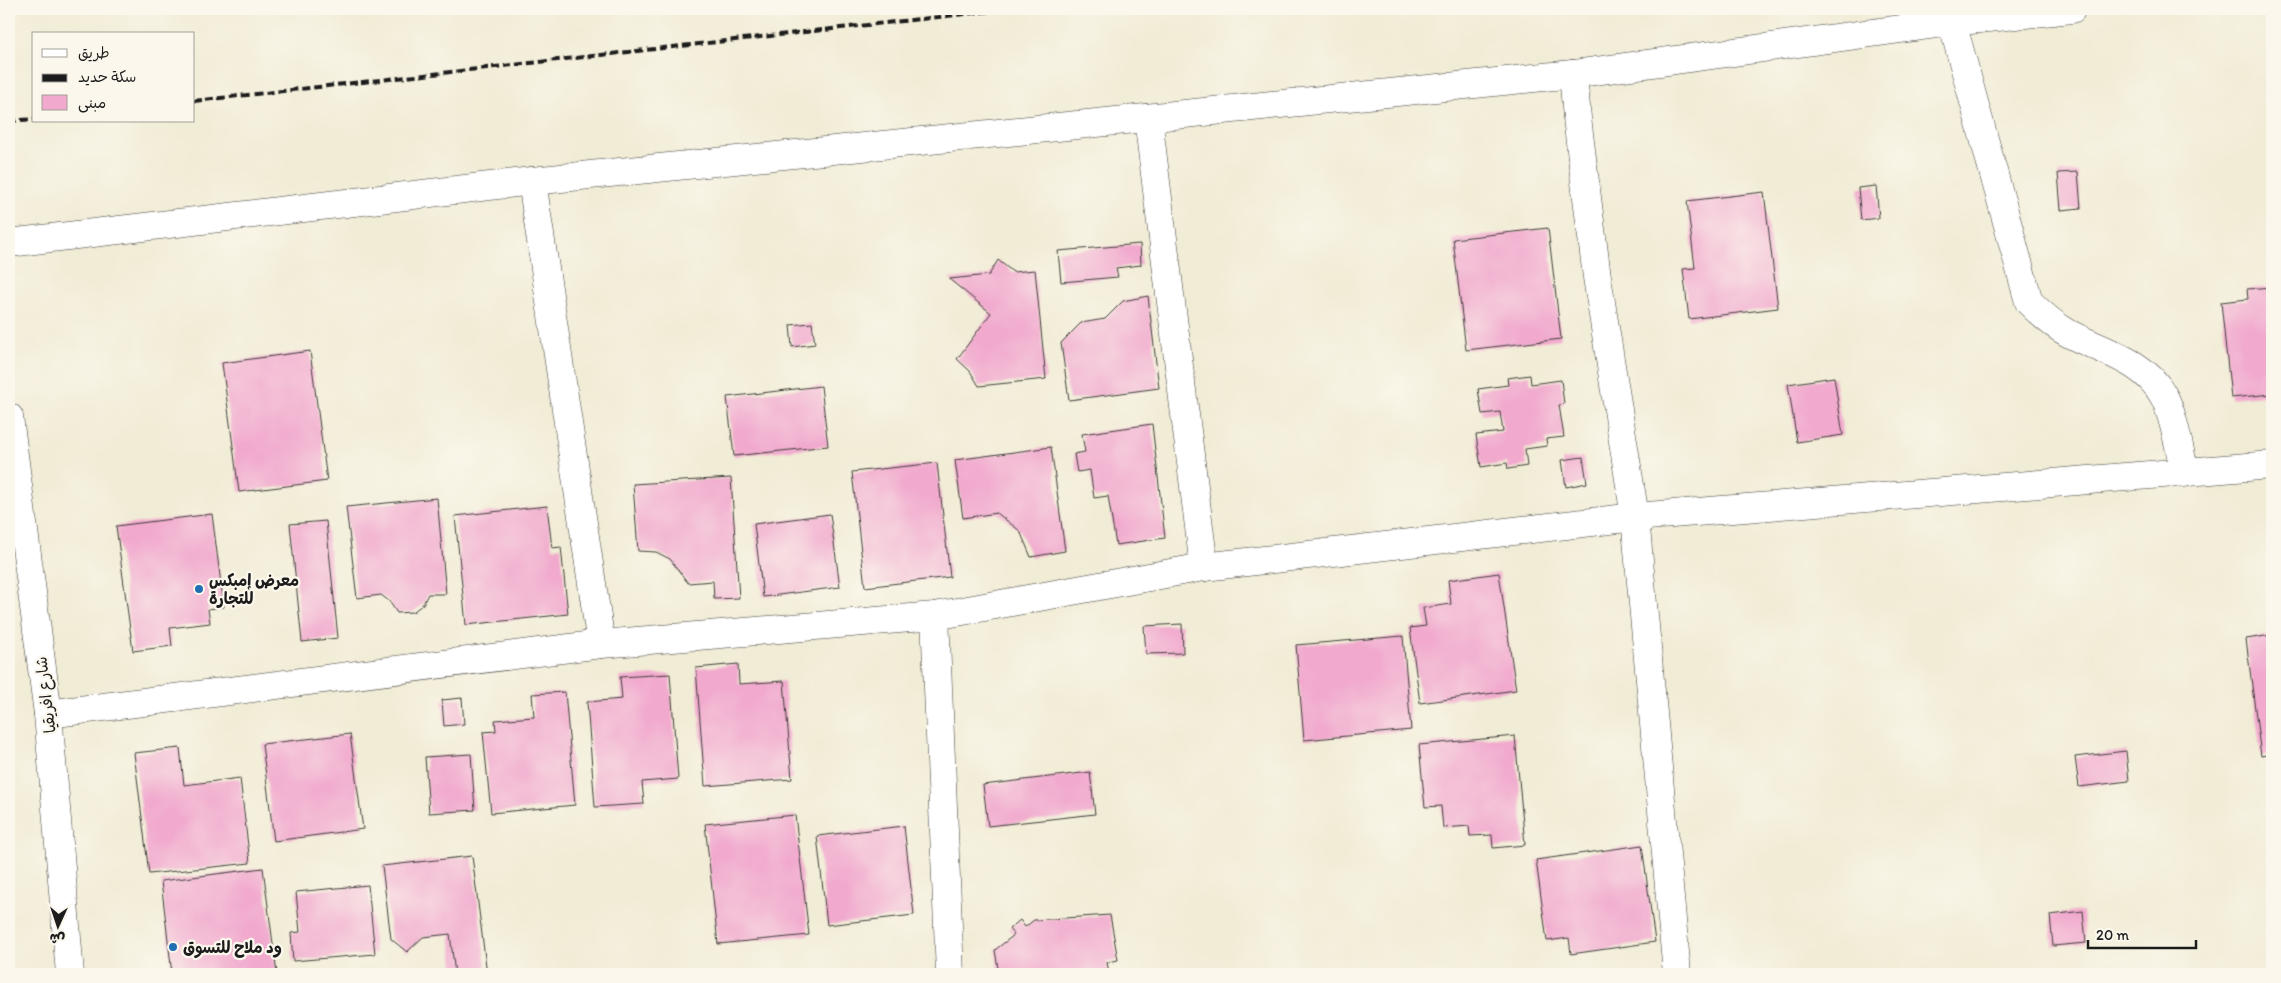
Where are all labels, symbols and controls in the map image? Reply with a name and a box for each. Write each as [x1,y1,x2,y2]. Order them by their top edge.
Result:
legend [32,32,195,122]
text: طريق [78,44,110,62]
text: سكة حديد [78,68,136,86]
text: مبنى [78,94,106,113]
place label: معرض إمبكس للتجارة [209,571,299,608]
marker: معرض إمبكس للتجارة [193,583,205,595]
street label: شارع افريقيا [31,655,62,734]
north arrow [32,900,82,950]
scale bar [2088,918,2196,950]
text: 20 m [2096,926,2130,944]
text: ش [49,930,65,947]
place label: ود ملاح للتسوق [183,938,282,959]
marker: ود ملاح للتسوق [167,941,179,953]

